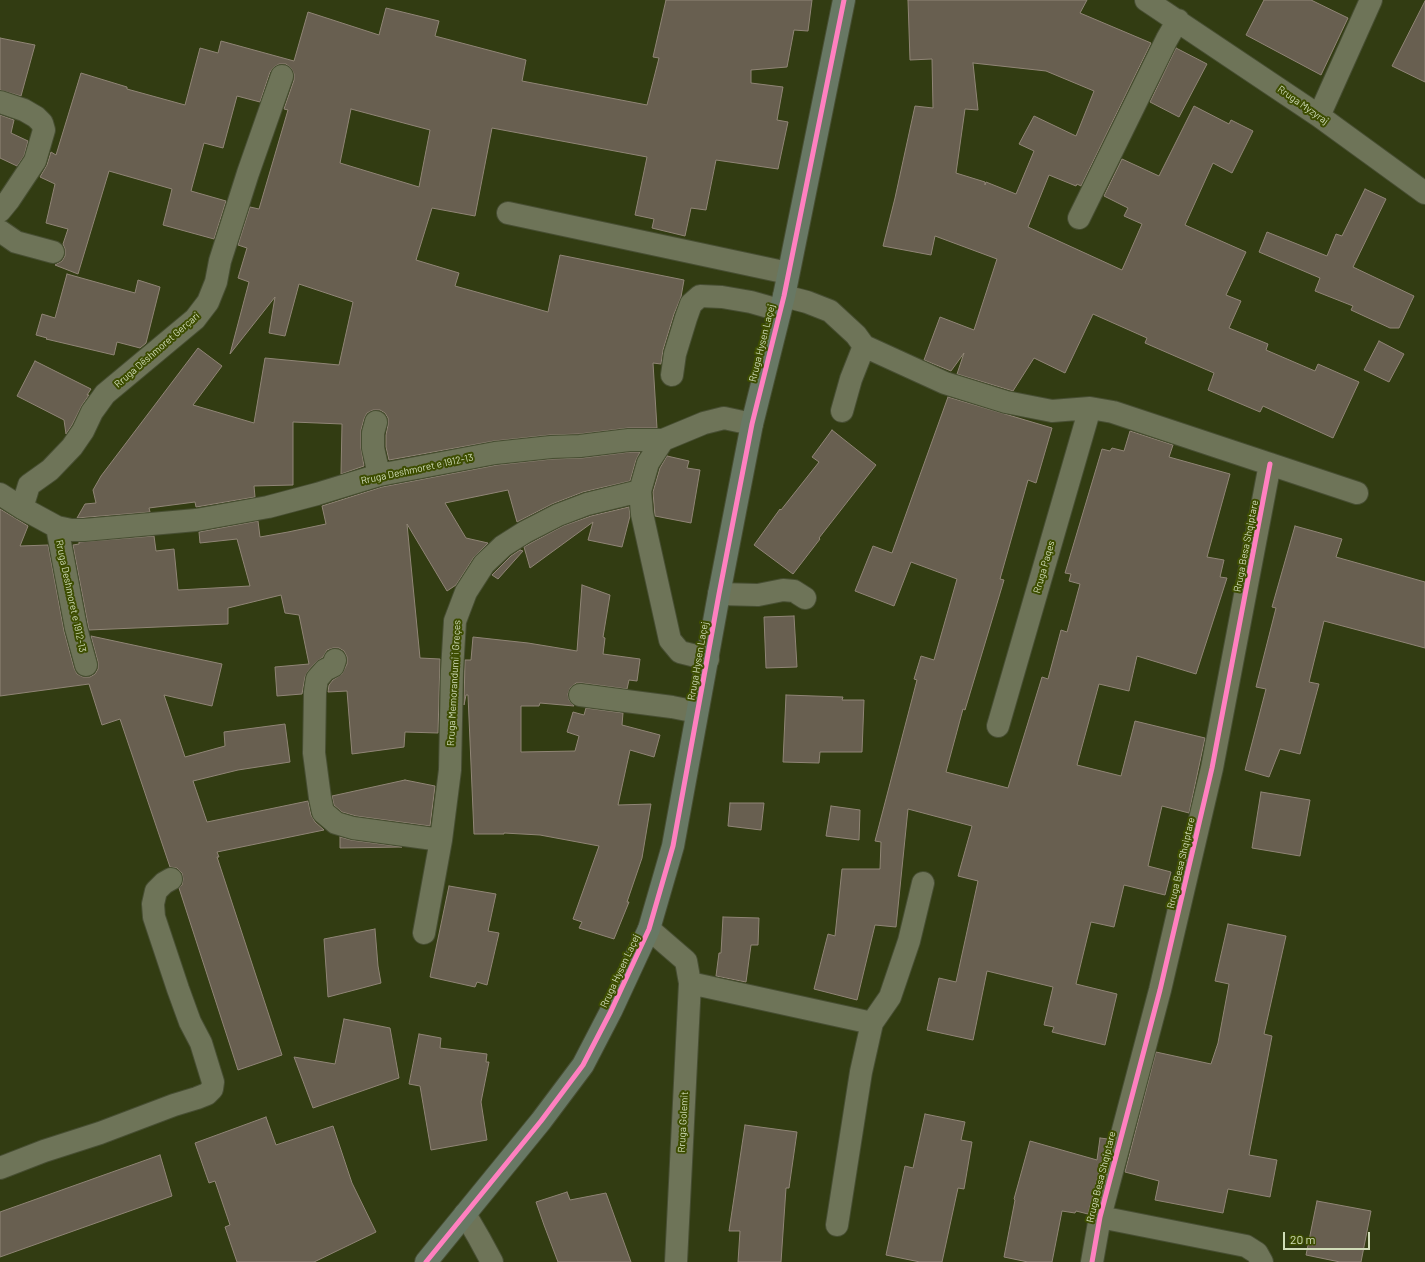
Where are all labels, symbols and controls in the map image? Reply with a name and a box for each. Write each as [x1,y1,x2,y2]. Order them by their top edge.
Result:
street label: Rruga Myzyraj [1275,83,1331,127]
street label: Rruga Hysen Laçej [747,303,777,383]
street label: Rruga Dëshmoret Gerçari [112,310,202,390]
street label: Rruga Deshmoret e 1912-13 [360,451,474,487]
street label: Rruga Besa Shqiptare [1231,499,1261,593]
street label: Rruga Deshmoret e 1912-13 [53,539,89,653]
street label: Rruga Paqes [1031,539,1057,595]
street label: Rruga Memorandumi i Greçes [445,620,463,746]
street label: Rruga Hysen Laçej [685,621,711,701]
street label: Rruga Besa Shqiptare [1165,816,1197,910]
street label: Rruga Hysen Laçej [598,932,642,1010]
street label: Rruga Golemit [675,1091,691,1153]
street label: Rruga Besa Shqiptare [1084,1130,1118,1224]
scale bar [1285,1224,1372,1250]
text: 20 m [1290,1232,1316,1246]

